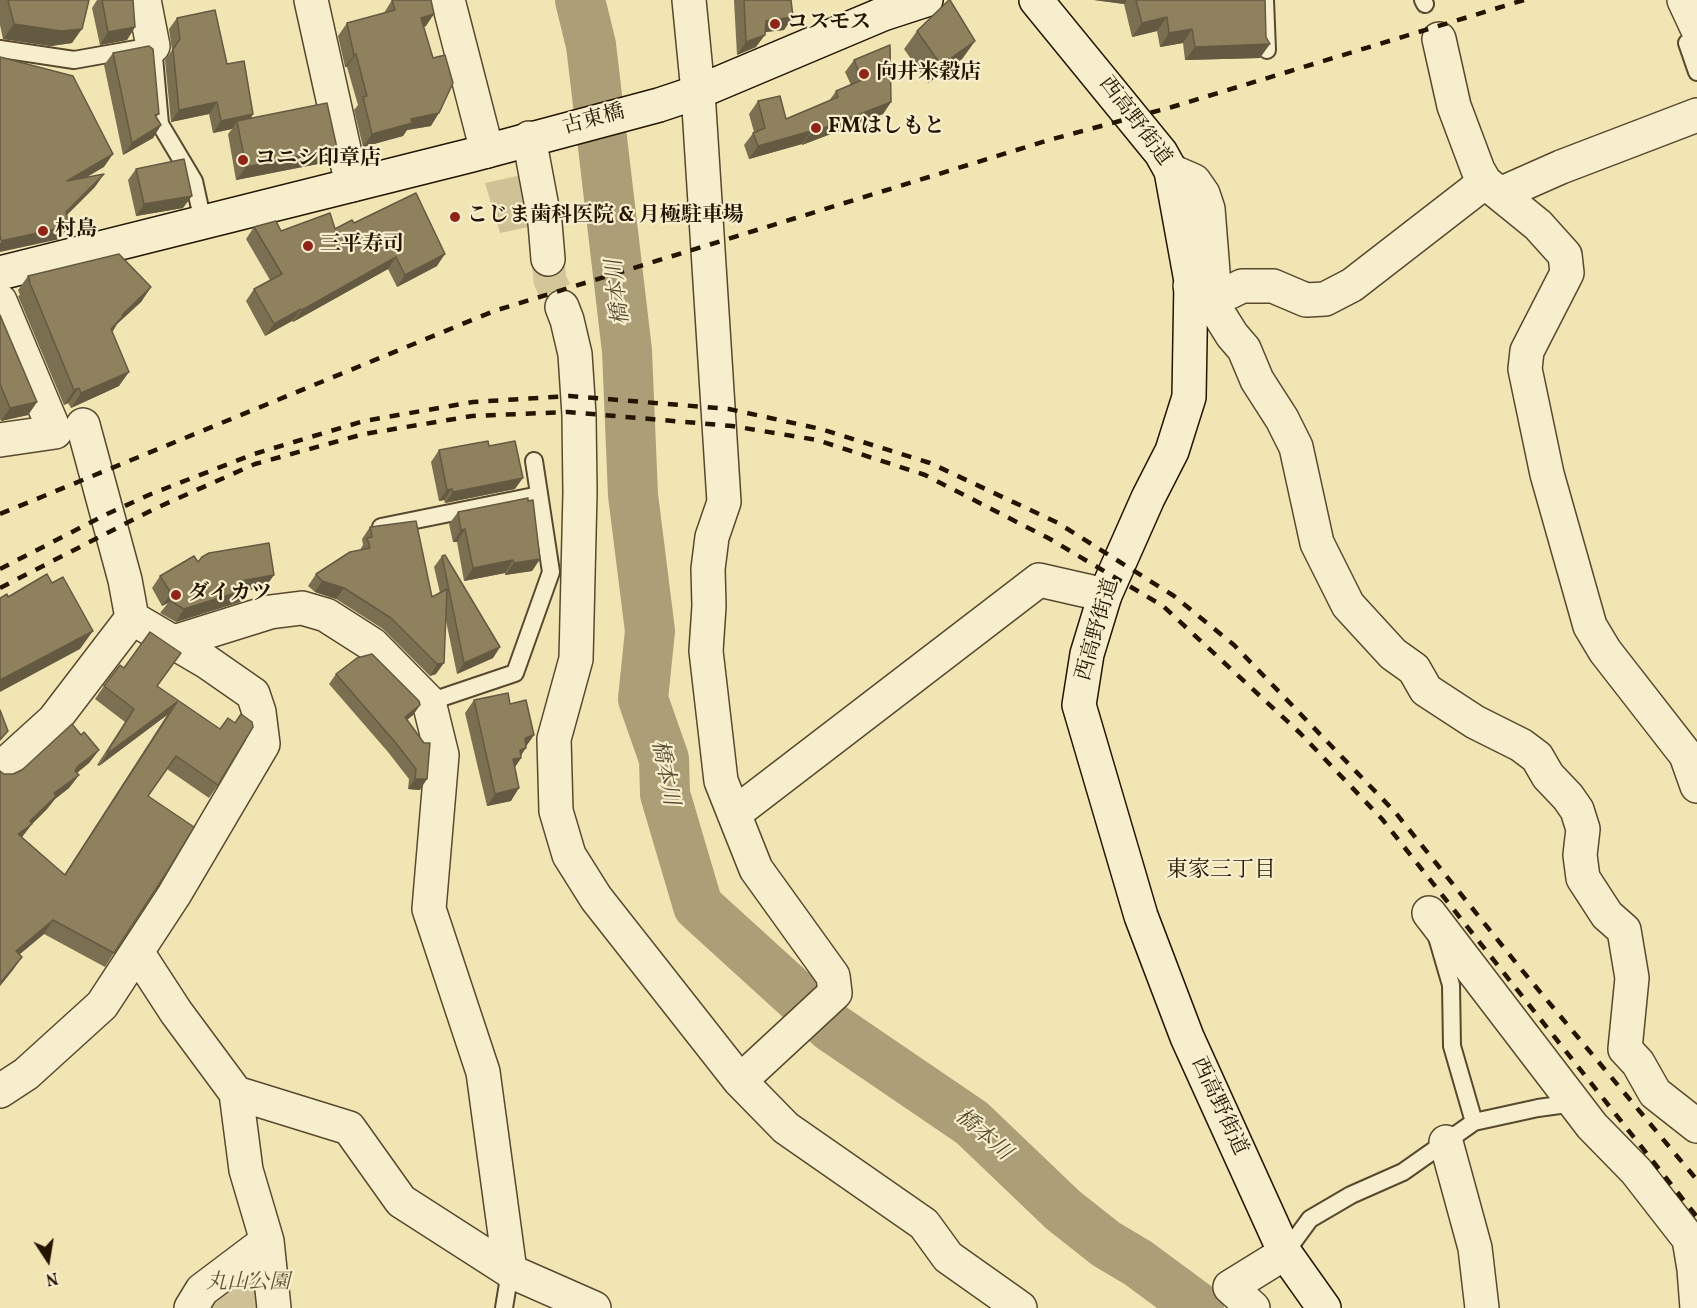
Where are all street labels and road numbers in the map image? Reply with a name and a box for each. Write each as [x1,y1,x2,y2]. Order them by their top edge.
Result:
street label: 西高野街道 [1092,72,1176,172]
street label: 古東橋 [560,101,628,141]
street label: 西高野街道 [1072,576,1126,684]
street label: 西高野街道 [1184,1054,1252,1160]

